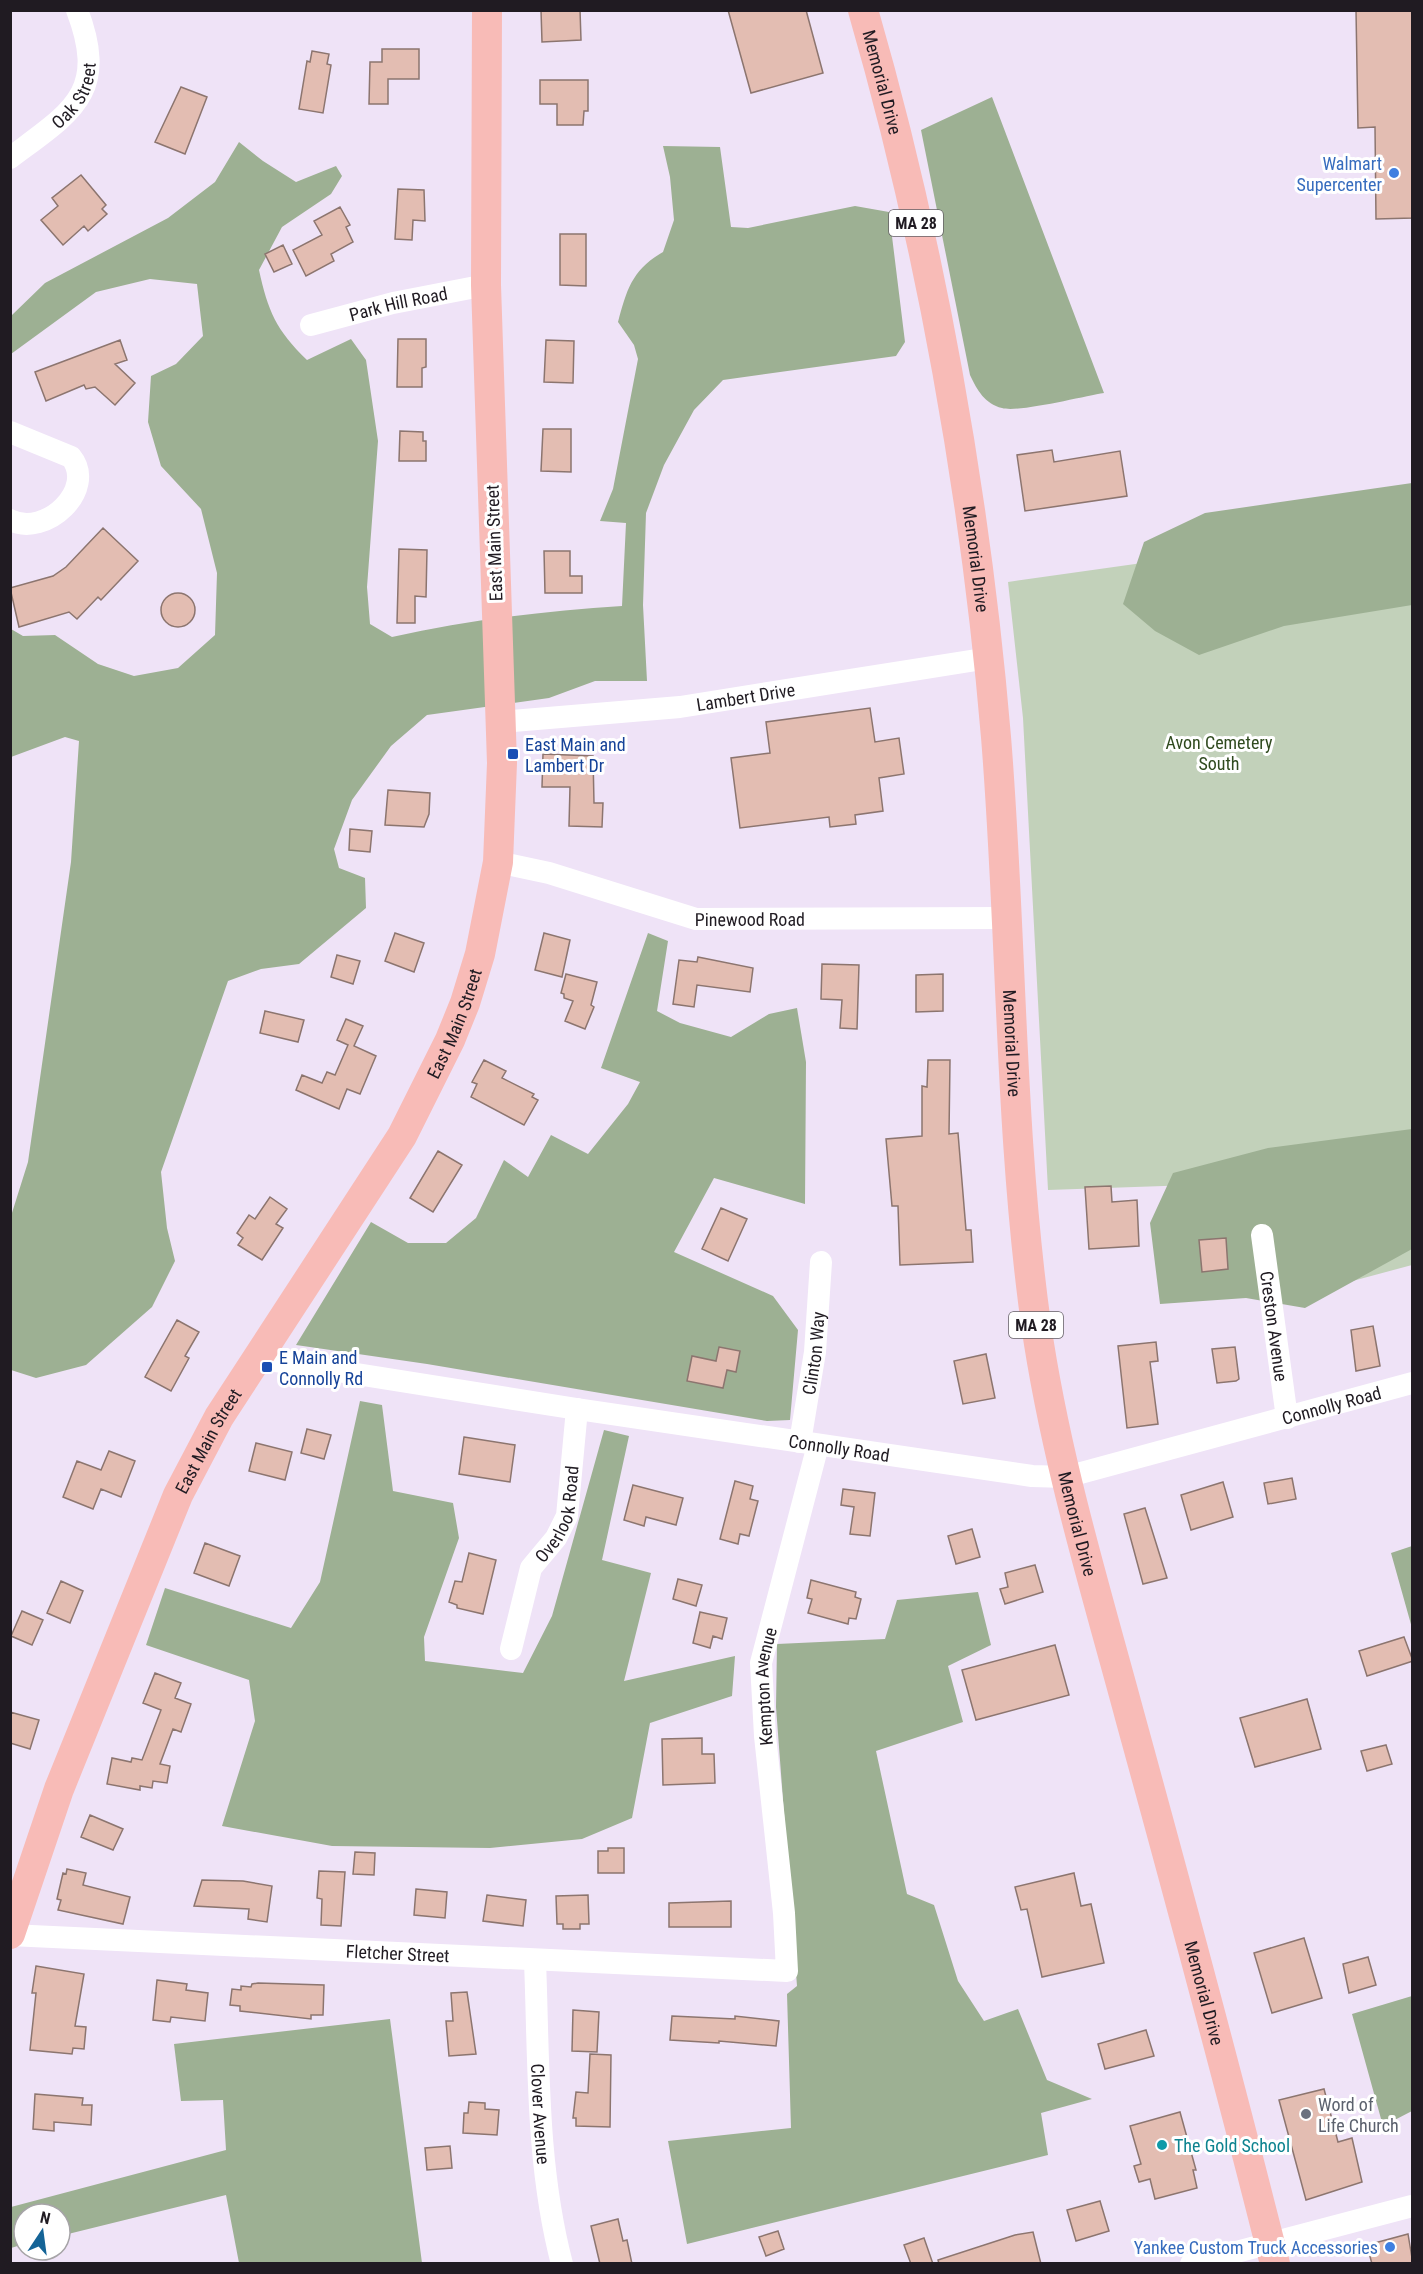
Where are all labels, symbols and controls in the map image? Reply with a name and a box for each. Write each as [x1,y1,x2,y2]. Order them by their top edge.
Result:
street label: Memorial Drive [859,28,907,137]
street label: Oak Street [47,62,99,133]
place label: Walmart Supercenter [1297,153,1383,195]
marker: Walmart Supercenter [1387,166,1401,180]
road number: MA 28 [889,210,943,236]
street label: Park Hill Road [347,282,449,325]
street label: East Main Street [481,484,507,602]
street label: Memorial Drive [959,504,994,613]
street label: Lambert Drive [695,678,796,715]
park label: Avon Cemetery South [1166,732,1273,774]
place label: East Main and Lambert Dr [525,734,626,776]
marker: East Main and Lambert Dr [506,747,520,761]
street label: Pinewood Road [695,908,805,930]
street label: East Main Street [422,966,485,1082]
street label: Memorial Drive [1000,989,1026,1097]
street label: Creston Avenue [1257,1270,1292,1383]
street label: Clinton Way [798,1310,828,1396]
road number: MA 28 [1009,1312,1063,1338]
place label: E Main and Connolly Rd [279,1347,363,1389]
marker: E Main and Connolly Rd [260,1360,274,1374]
street label: Connolly Road [1280,1381,1383,1428]
street label: East Main Street [170,1384,245,1497]
street label: Connolly Road [787,1430,891,1465]
street label: Overlook Road [530,1465,582,1566]
street label: Memorial Drive [1054,1469,1101,1578]
street label: Kempton Avenue [750,1625,780,1747]
street label: Memorial Drive [1181,1938,1229,2047]
street label: Fletcher Street [345,1940,450,1966]
street label: Clover Avenue [528,2063,555,2165]
place label: Word of Life Church [1318,2094,1399,2136]
marker: Word of Life Church [1299,2107,1313,2121]
place label: The Gold School [1174,2135,1290,2156]
marker: The Gold School [1155,2138,1169,2152]
north arrow [12,2202,72,2262]
text: N [38,2208,52,2228]
place label: Yankee Custom Truck Accessories [1134,2237,1378,2258]
marker: Yankee Custom Truck Accessories [1383,2240,1397,2254]

